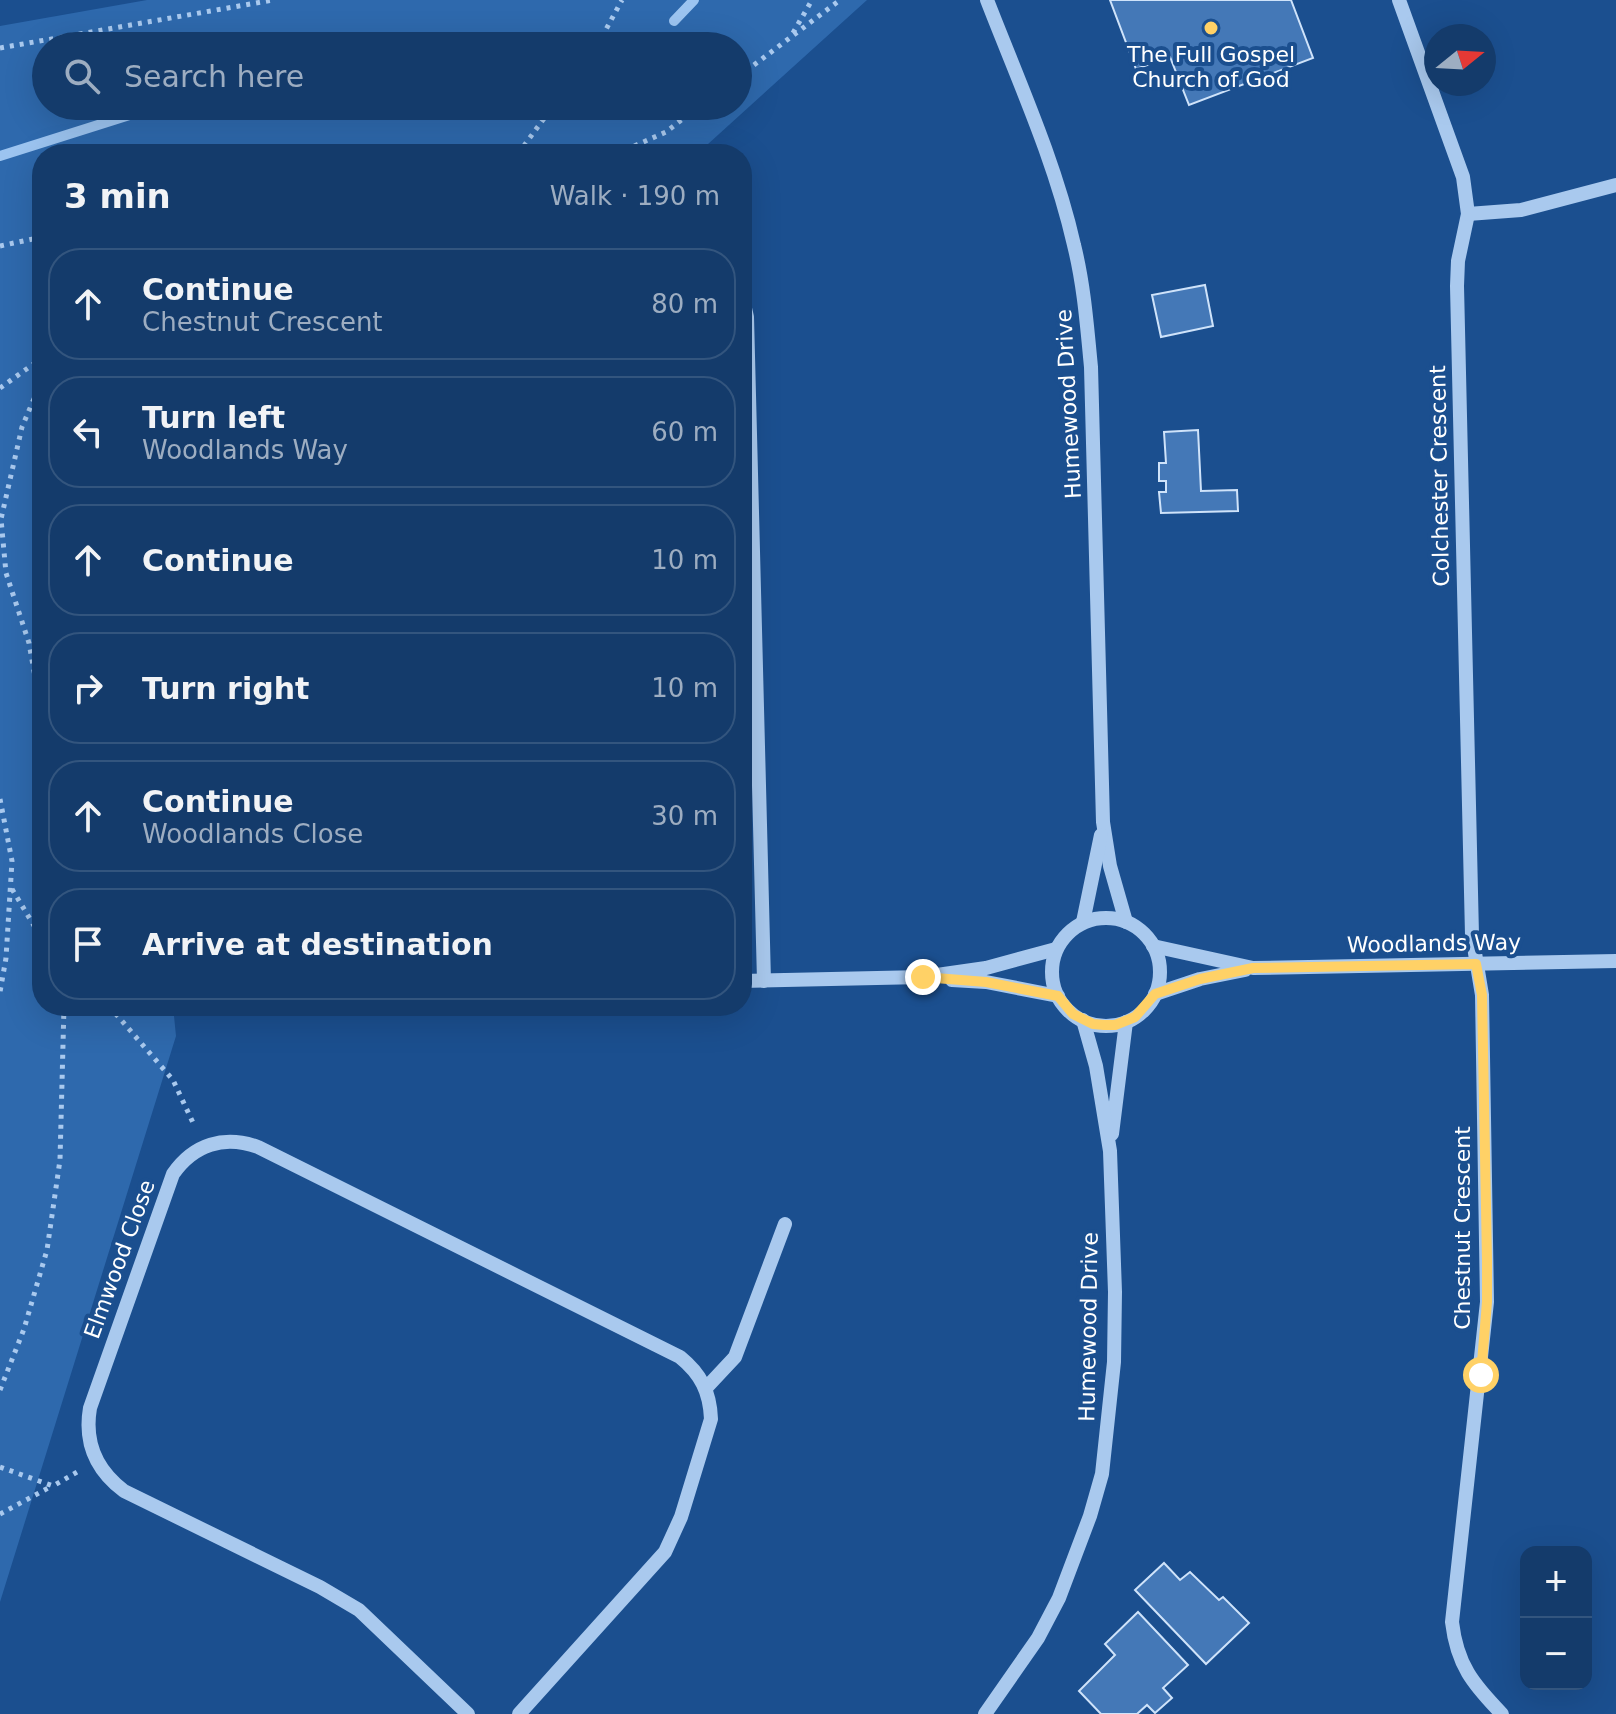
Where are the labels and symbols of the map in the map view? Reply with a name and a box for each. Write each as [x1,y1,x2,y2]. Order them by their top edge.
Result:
marker: The Full Gospel Church of God [1202,19,1220,37]
north arrow [1424,24,1496,96]
place label: The Full Gospel Church of God [1126,42,1295,92]
street label: Humewood Drive [1051,308,1086,499]
street label: Colchester Crescent [1425,365,1454,587]
street label: Woodlands Way [1347,929,1521,958]
route end [905,959,941,995]
street label: Chestnut Crescent [1450,1126,1475,1330]
street label: Elmwood Close [79,1176,160,1342]
street label: Humewood Drive [1074,1232,1103,1422]
route start [1463,1357,1499,1393]

